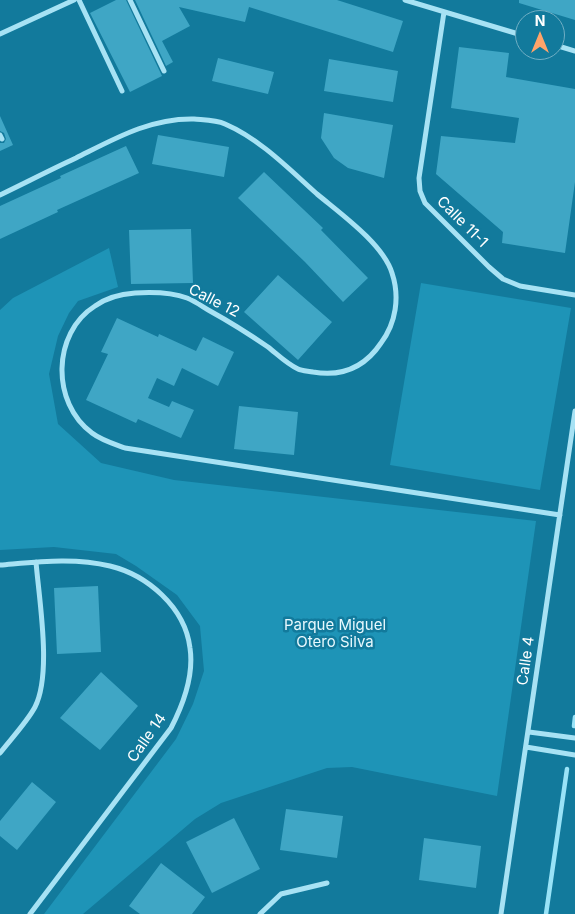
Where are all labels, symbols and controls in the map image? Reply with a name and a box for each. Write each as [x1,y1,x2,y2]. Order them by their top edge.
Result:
north arrow [515,10,565,60]
text: N [535,12,545,29]
street label: Calle 11-1 [433,193,491,251]
street label: Calle 12 [185,281,243,321]
park label: Parque Miguel Otero Silva [284,616,386,651]
street label: Calle 4 [514,635,538,687]
street label: Calle 14 [124,710,170,766]

